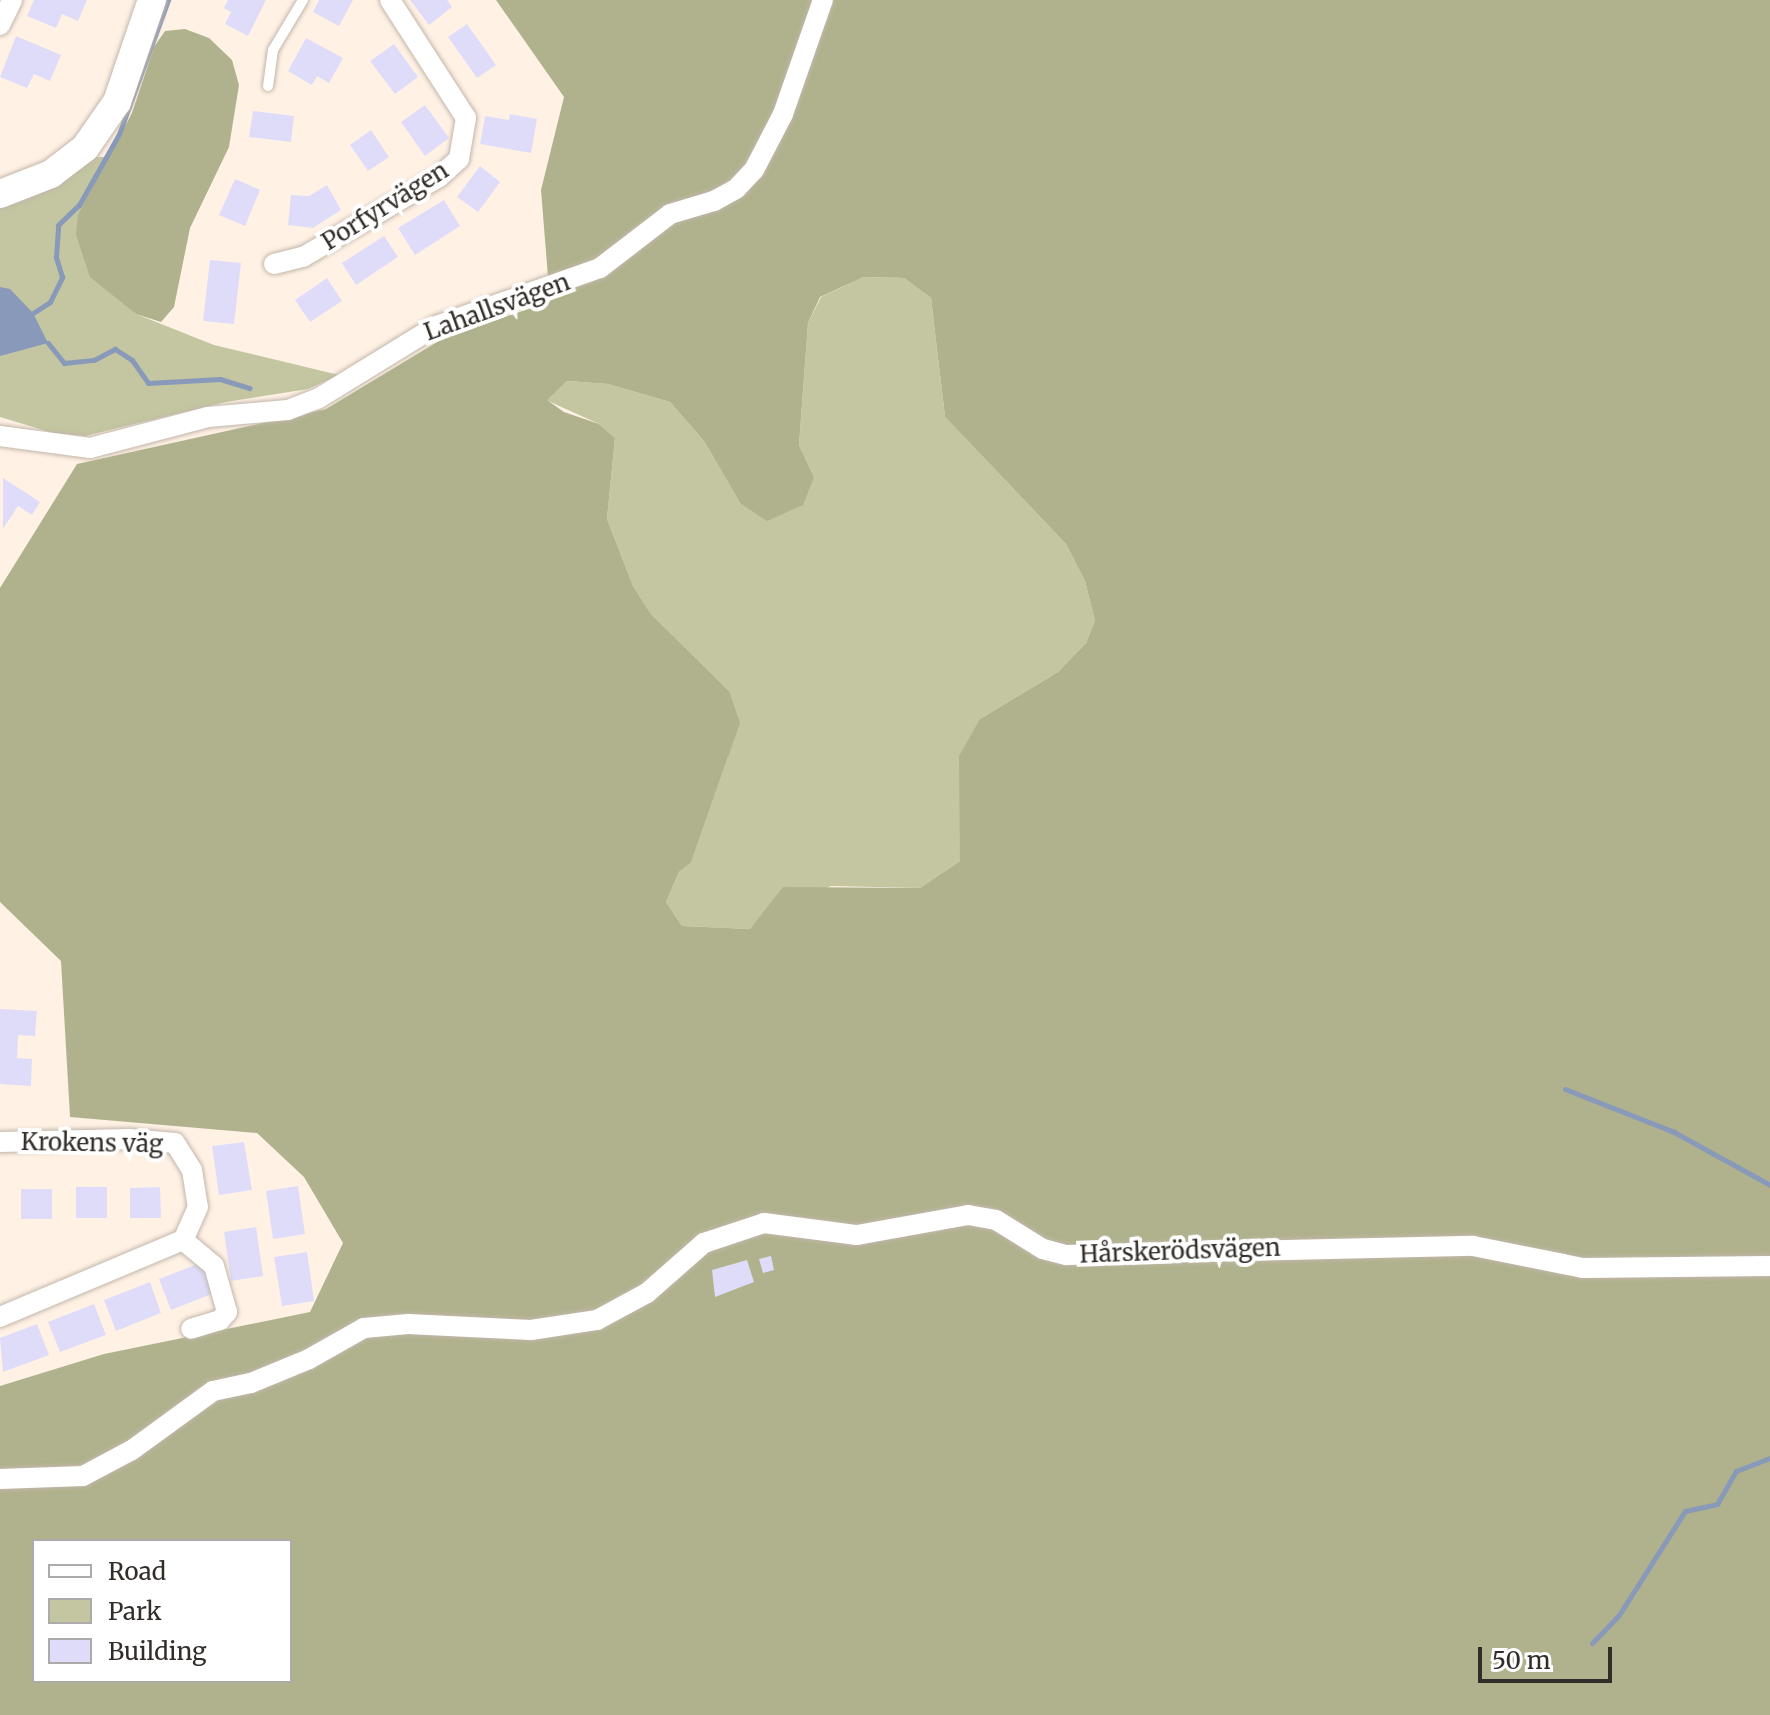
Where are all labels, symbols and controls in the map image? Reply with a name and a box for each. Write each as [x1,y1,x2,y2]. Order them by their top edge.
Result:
street label: Porfyrvägen [316,156,454,256]
street label: Lahallsvägen [420,267,574,347]
street label: Krokens väg [21,1127,163,1159]
street label: Hårskerödsvägen [1079,1233,1281,1269]
legend [32,1539,292,1683]
text: Road [108,1556,166,1587]
text: Park [108,1596,161,1627]
scale bar [1482,1631,1616,1681]
text: Building [108,1636,207,1667]
text: 50 m [1492,1645,1551,1676]

